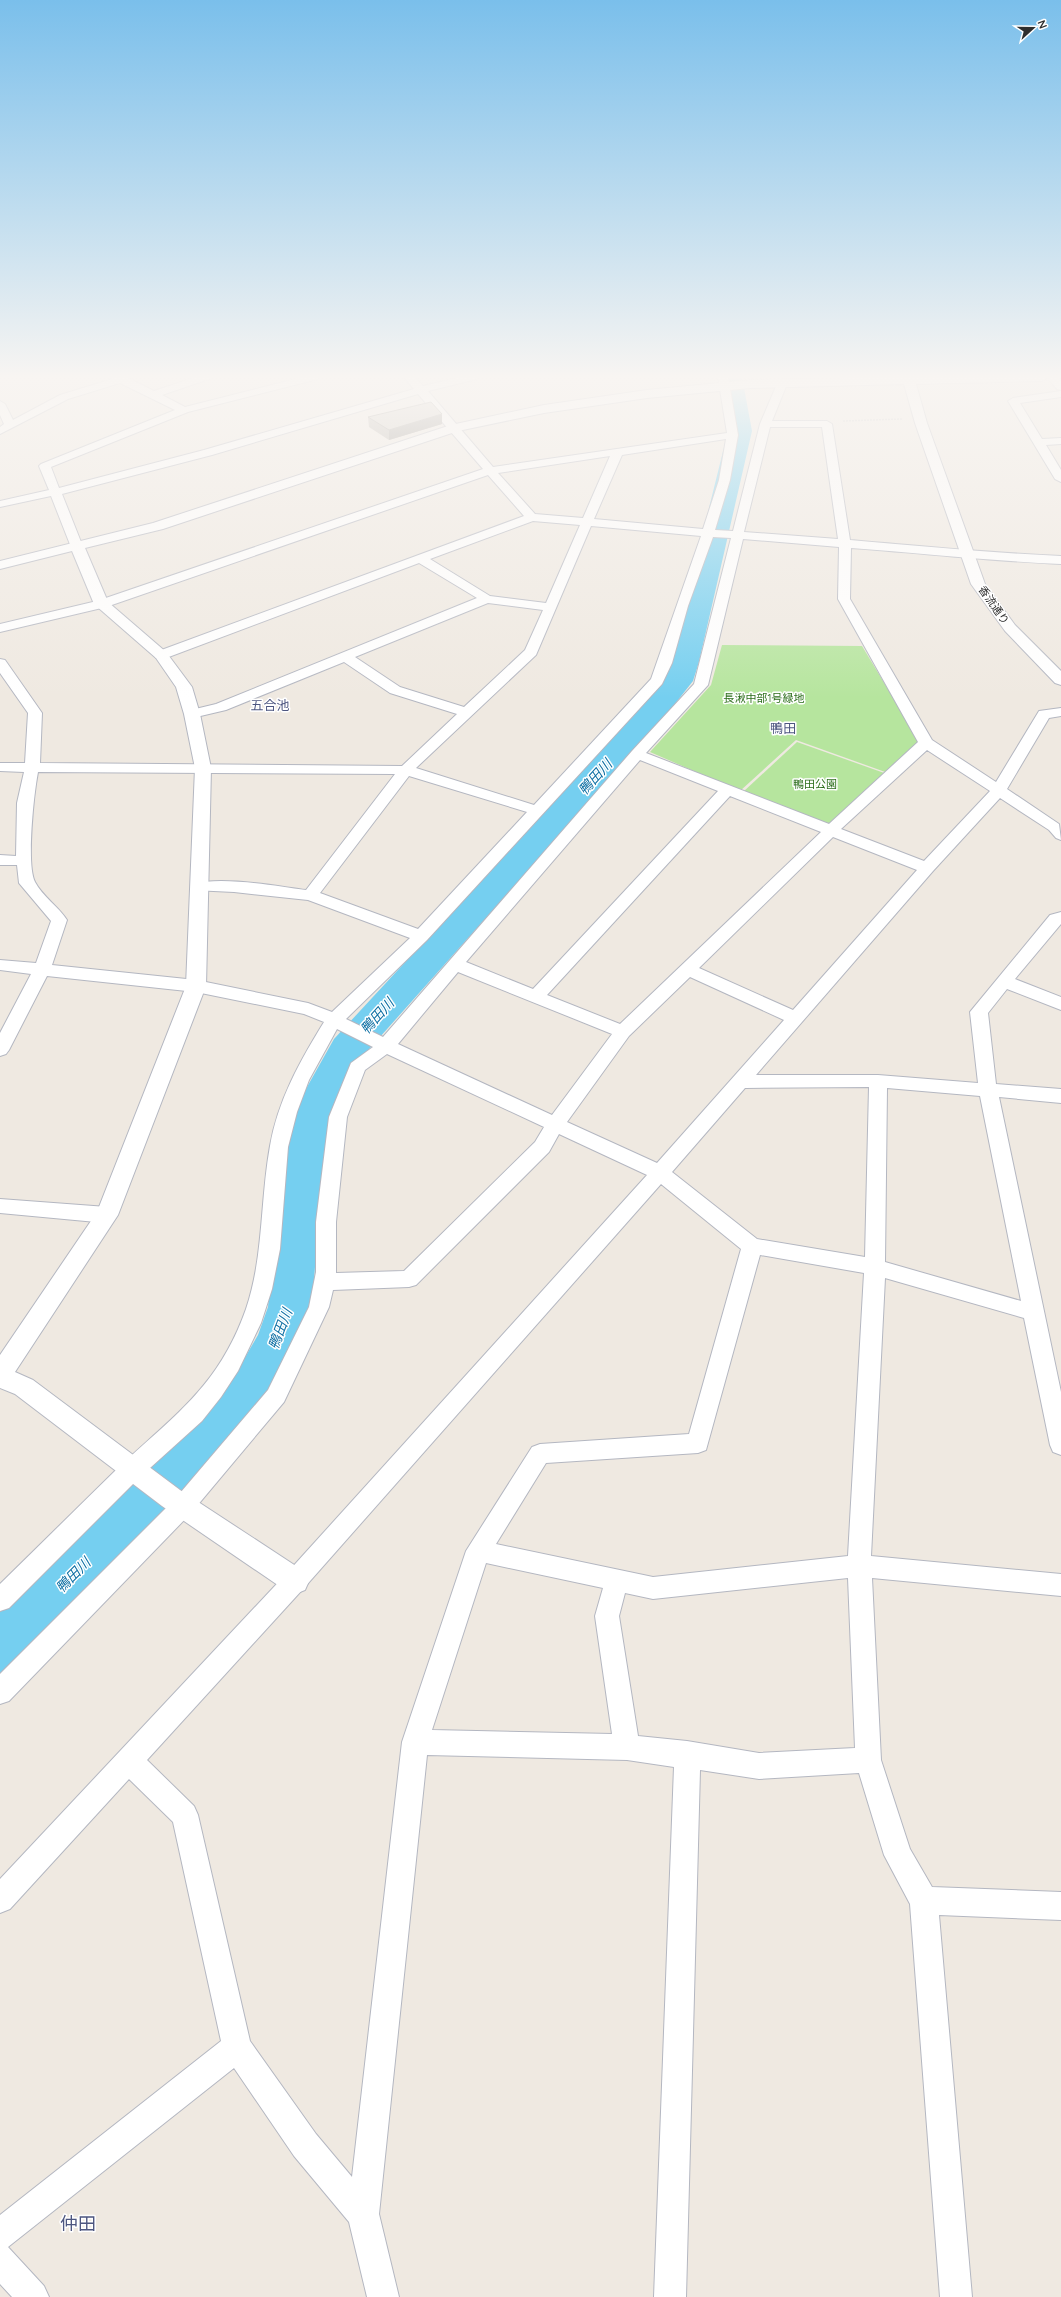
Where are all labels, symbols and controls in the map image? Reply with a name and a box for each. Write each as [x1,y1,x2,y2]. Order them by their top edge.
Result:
north arrow [1013,8,1053,48]
text: N [1034,18,1050,31]
street label: 香流通り [976,583,1012,627]
park label: 長湫中部1号緑地 [723,691,805,705]
district label: 五合池 [250,697,290,713]
district label: 鴨田 [770,720,796,736]
water label: 鴨田川 [574,754,617,799]
park label: 鴨田公園 [793,777,837,791]
water label: 鴨田川 [356,993,399,1038]
water label: 鴨田川 [264,1304,297,1352]
water label: 鴨田川 [52,1552,96,1596]
district label: 仲田 [60,2212,96,2235]

